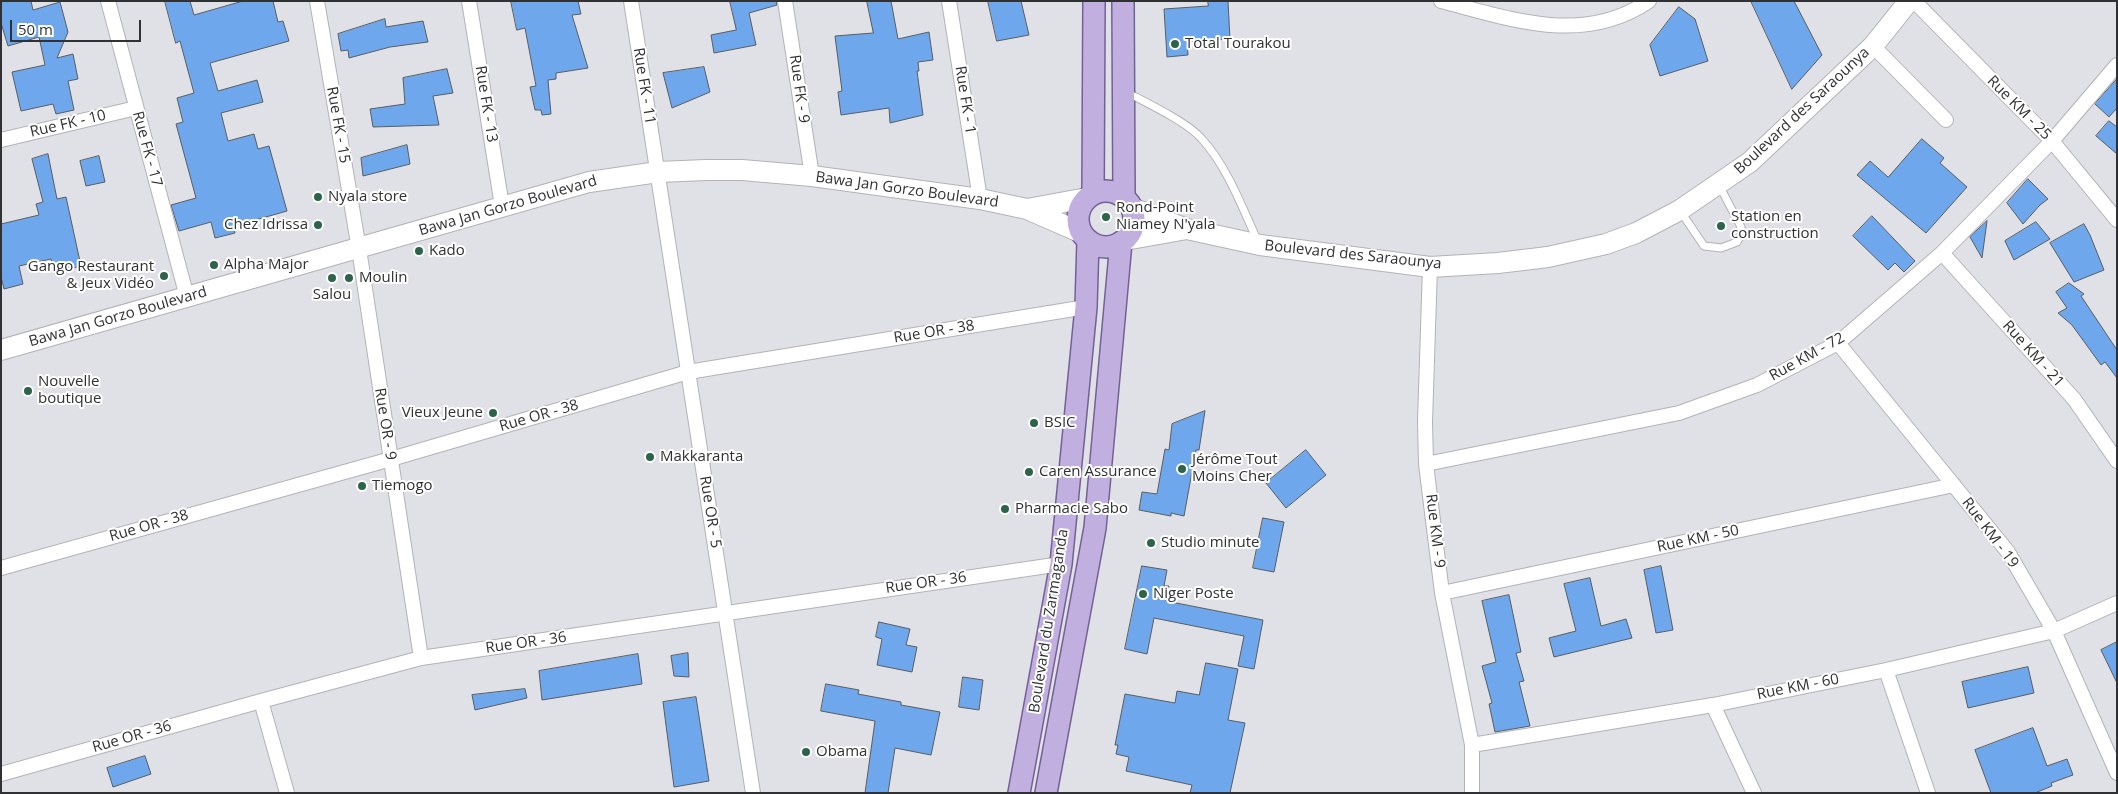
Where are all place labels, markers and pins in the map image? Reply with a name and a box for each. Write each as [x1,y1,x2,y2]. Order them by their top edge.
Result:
place label: Total Tourakou [1185,35,1291,53]
marker: Total Tourakou [1169,38,1181,50]
place label: Nyala store [328,188,407,206]
marker: Nyala store [312,191,324,203]
place label: Rond-Point Niamey N'yala [1116,199,1216,234]
place label: Station en construction [1731,208,1819,243]
marker: Rond-Point Niamey N'yala [1100,211,1112,223]
place label: Chez Idrissa [224,216,308,234]
marker: Chez Idrissa [312,219,324,231]
marker: Station en construction [1715,220,1727,232]
place label: Kado [429,242,465,260]
marker: Kado [413,245,425,257]
place label: Alpha Major [224,256,309,274]
place label: Gango Restaurant & Jeux Vidéo [28,258,154,293]
marker: Alpha Major [208,259,220,271]
place label: Moulin [359,269,407,287]
marker: Gango Restaurant & Jeux Vidéo [158,270,170,282]
marker: Salou [326,272,338,284]
marker: Moulin [343,272,355,284]
place label: Salou [313,286,351,304]
place label: Nouvelle boutique [38,373,101,408]
marker: Nouvelle boutique [22,385,34,397]
place label: Vieux Jeune [402,404,483,422]
marker: Vieux Jeune [487,407,499,419]
place label: BSIC [1044,414,1076,432]
marker: BSIC [1028,417,1040,429]
place label: Makkaranta [660,448,743,466]
marker: Makkaranta [644,451,656,463]
place label: Jérôme Tout Moins Cher [1192,451,1278,486]
place label: Caren Assurance [1039,463,1157,481]
marker: Jérôme Tout Moins Cher [1176,463,1188,475]
marker: Caren Assurance [1023,466,1035,478]
place label: Tiemogo [372,477,433,495]
marker: Tiemogo [356,480,368,492]
place label: Pharmacie Sabo [1015,500,1128,518]
marker: Pharmacie Sabo [999,503,1011,515]
place label: Studio minute [1161,534,1259,552]
marker: Studio minute [1145,537,1157,549]
place label: Niger Poste [1153,585,1234,603]
marker: Niger Poste [1137,588,1149,600]
place label: Obama [816,743,867,761]
marker: Obama [800,746,812,758]

